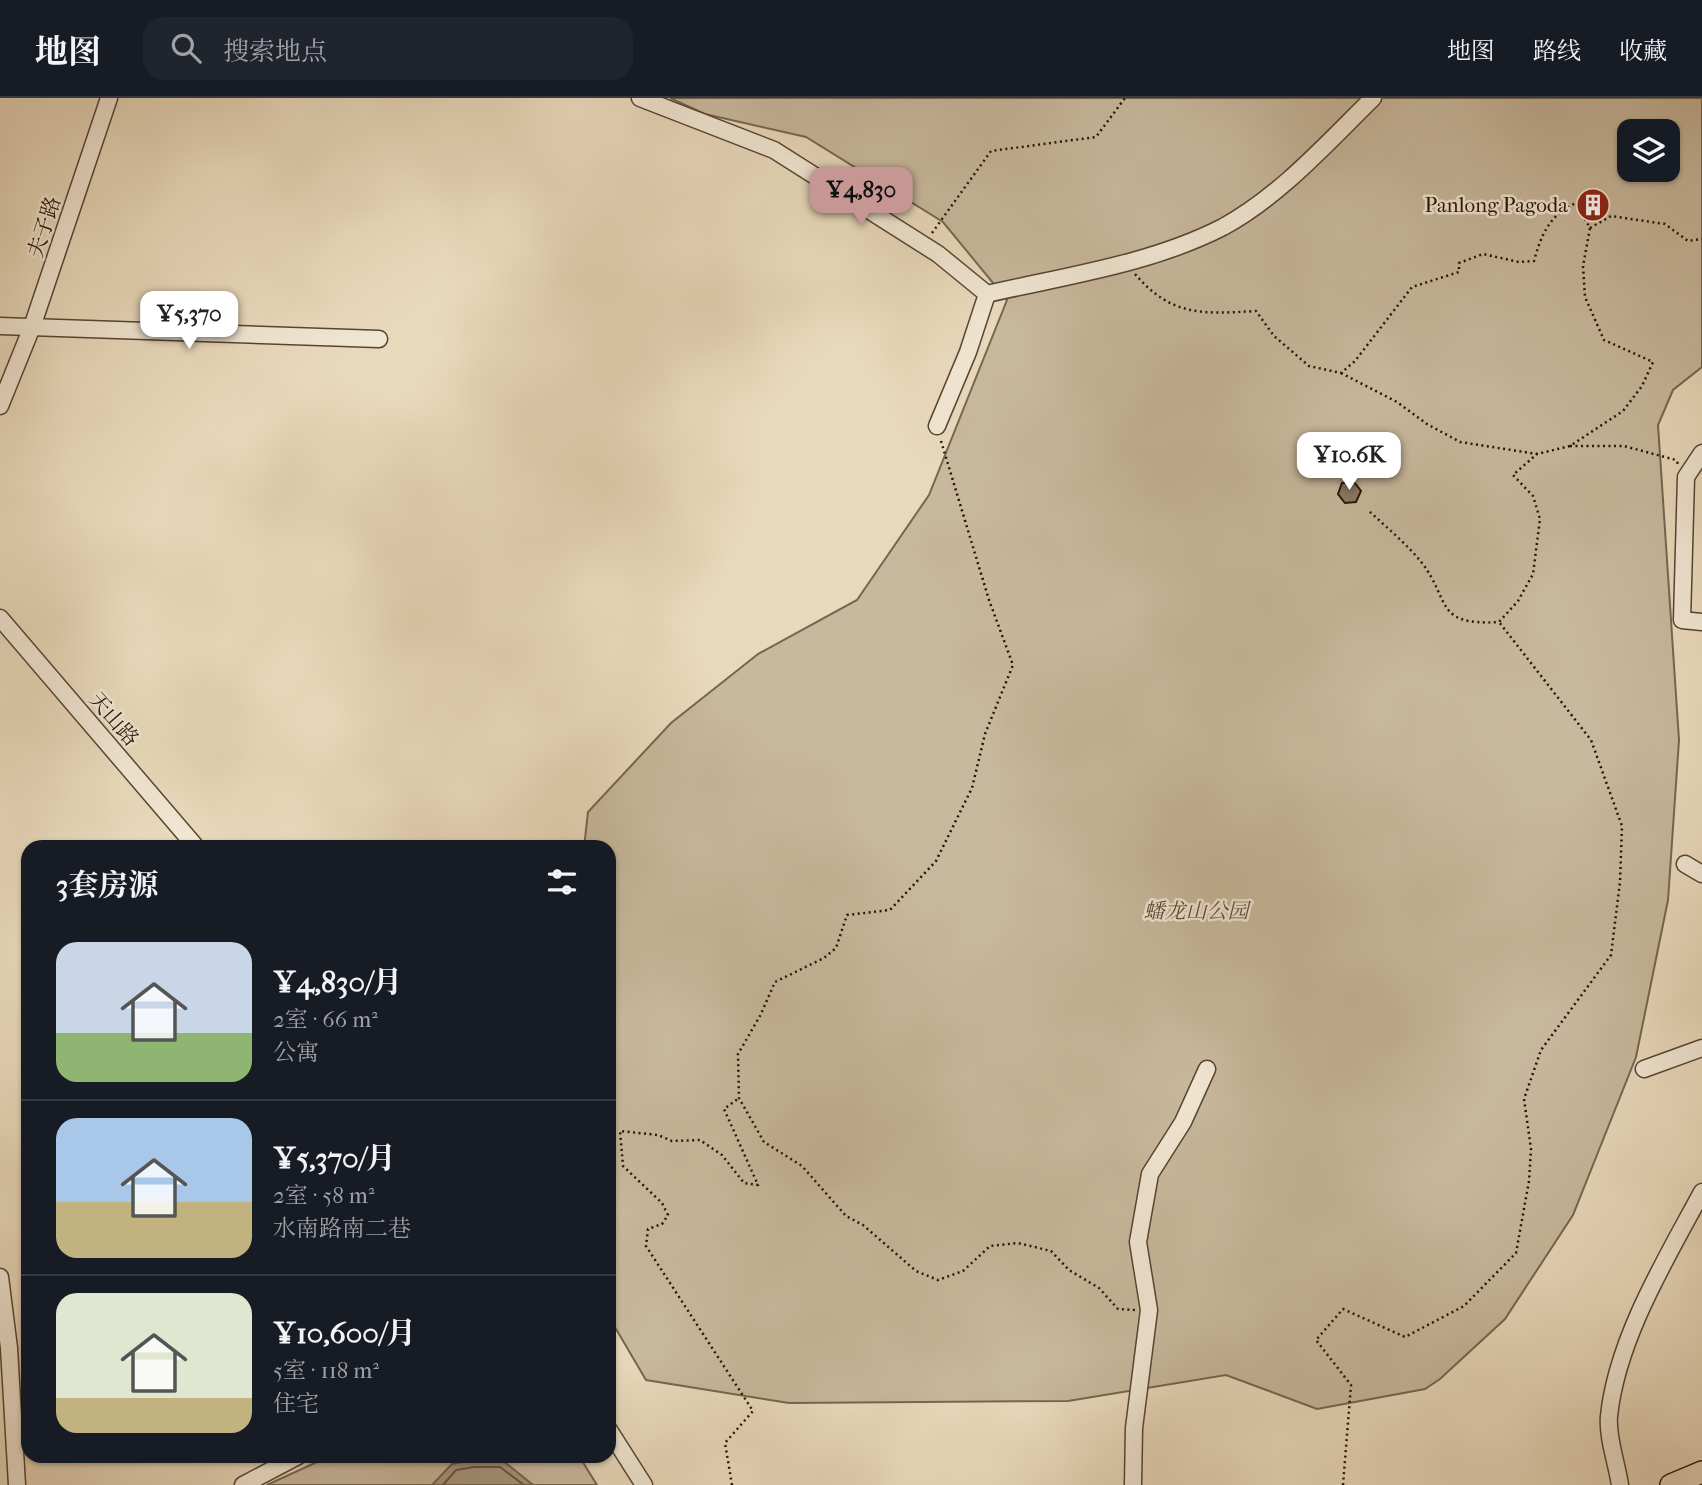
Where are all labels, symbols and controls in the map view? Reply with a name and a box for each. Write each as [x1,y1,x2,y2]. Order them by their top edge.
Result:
search box [143,17,633,80]
icon: search [167,29,205,67]
text: 地图 [35,33,101,72]
text: 搜索地点 [223,36,327,67]
text: 地图 [1447,37,1495,65]
text: 路线 [1533,37,1581,65]
text: 收藏 [1619,37,1667,65]
map controls [1617,119,1680,182]
button: layers [1617,119,1680,182]
pin: ¥4,830 [804,167,918,227]
text: ¥4,830 [826,176,896,203]
building icon: Panlong Pagoda [1574,186,1612,224]
street label: 夫子路 [23,193,65,261]
place label: Panlong Pagoda [1424,193,1568,217]
pin: ¥5,370 [132,292,246,351]
text: ¥5,370 [156,300,222,327]
pin: ¥10.6K [1292,432,1406,492]
text: ¥10.6K [1313,441,1385,468]
street label: 天山路 [84,687,144,751]
icon: filters [543,863,581,901]
text: 3套房源 [56,868,158,903]
park label: 蟠龙山公园 [1144,899,1251,923]
text: ¥4,830/月 [273,965,402,1000]
icon: home [112,970,196,1054]
text: 2室 · 66 m² [273,1006,378,1033]
text: 公寓 [273,1039,319,1066]
text: ¥5,370/月 [273,1141,396,1176]
icon: home [112,1146,196,1230]
text: 2室 · 58 m² [273,1182,374,1209]
text: 水南路南二巷 [273,1215,411,1242]
text: ¥10,600/月 [273,1316,416,1351]
icon: home [112,1321,196,1405]
text: 5室 · 118 m² [273,1357,379,1384]
text: 住宅 [273,1390,319,1417]

